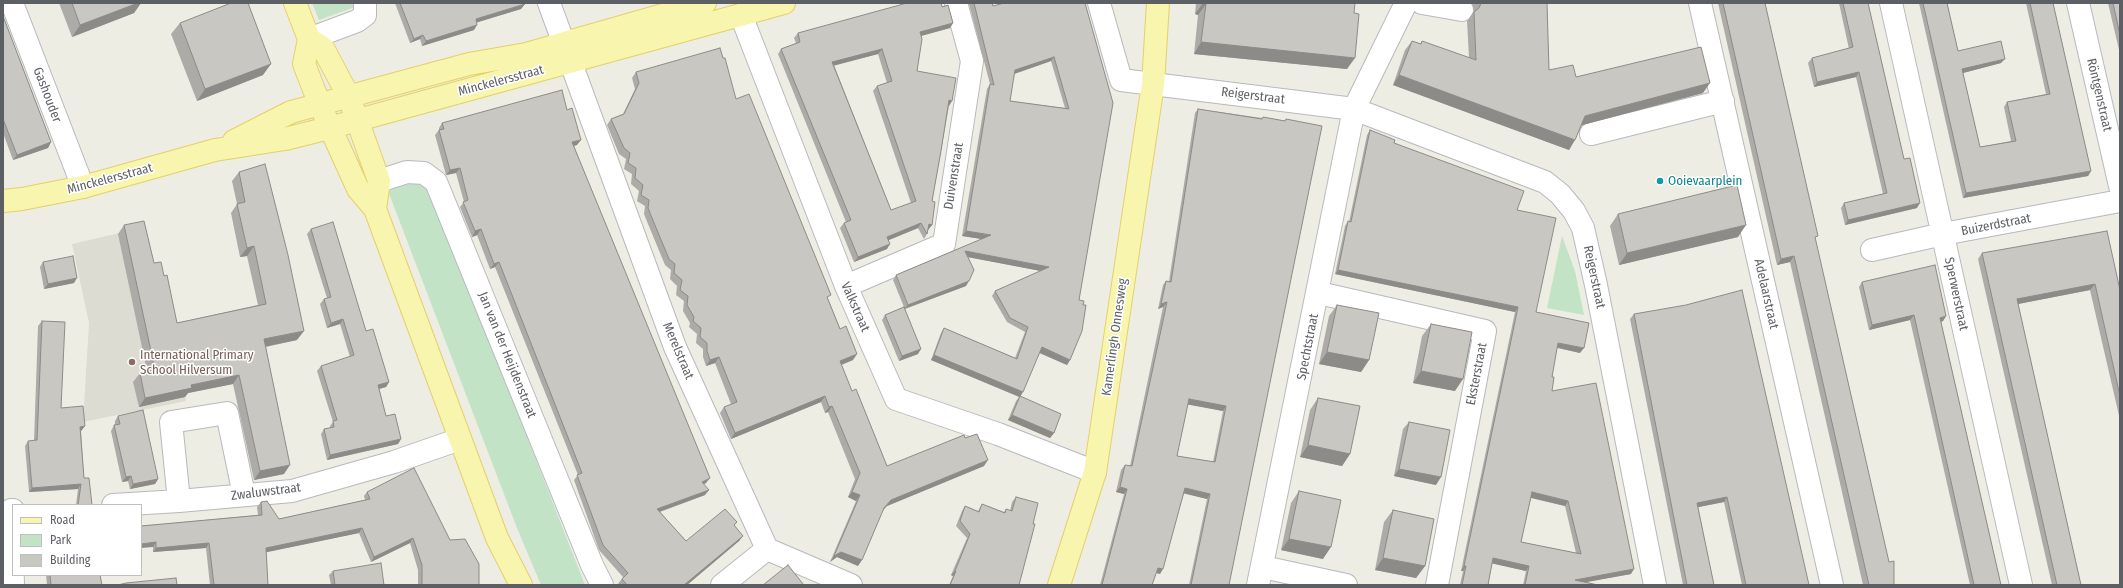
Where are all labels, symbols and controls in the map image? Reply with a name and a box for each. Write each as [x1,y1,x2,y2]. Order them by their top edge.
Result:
street label: Röntgenstraat [2083,57,2115,133]
street label: Minckelersstraat [457,62,545,100]
street label: Gashouder [29,65,65,125]
street label: Reigerstraat [1220,84,1286,108]
street label: Duivenstraat [941,141,967,211]
street label: Minckelersstraat [66,160,154,198]
place label: Ooievaarplein [1668,173,1742,189]
marker: Ooievaarplein [1655,176,1665,186]
street label: Buizerdstraat [1960,211,2032,239]
street label: Reigerstraat [1580,244,1608,310]
street label: Sperwerstraat [1941,256,1971,332]
street label: Adelaarstraat [1750,257,1782,331]
street label: Kamerlingh Onnesweg [1099,277,1131,397]
street label: Valkstraat [837,280,873,334]
street label: Jan van der Heijdenstraat [475,290,539,420]
street label: Spechtstraat [1294,312,1322,382]
street label: Merelstraat [659,320,697,382]
street label: Eksterstraat [1463,341,1491,407]
place label: International Primary School Hilversum [140,347,253,378]
marker: International Primary School Hilversum [127,357,137,367]
street label: Zwaluwstraat [230,480,302,504]
legend [12,504,142,576]
text: Road [50,513,75,527]
text: Park [50,533,71,547]
text: Building [50,553,90,567]

